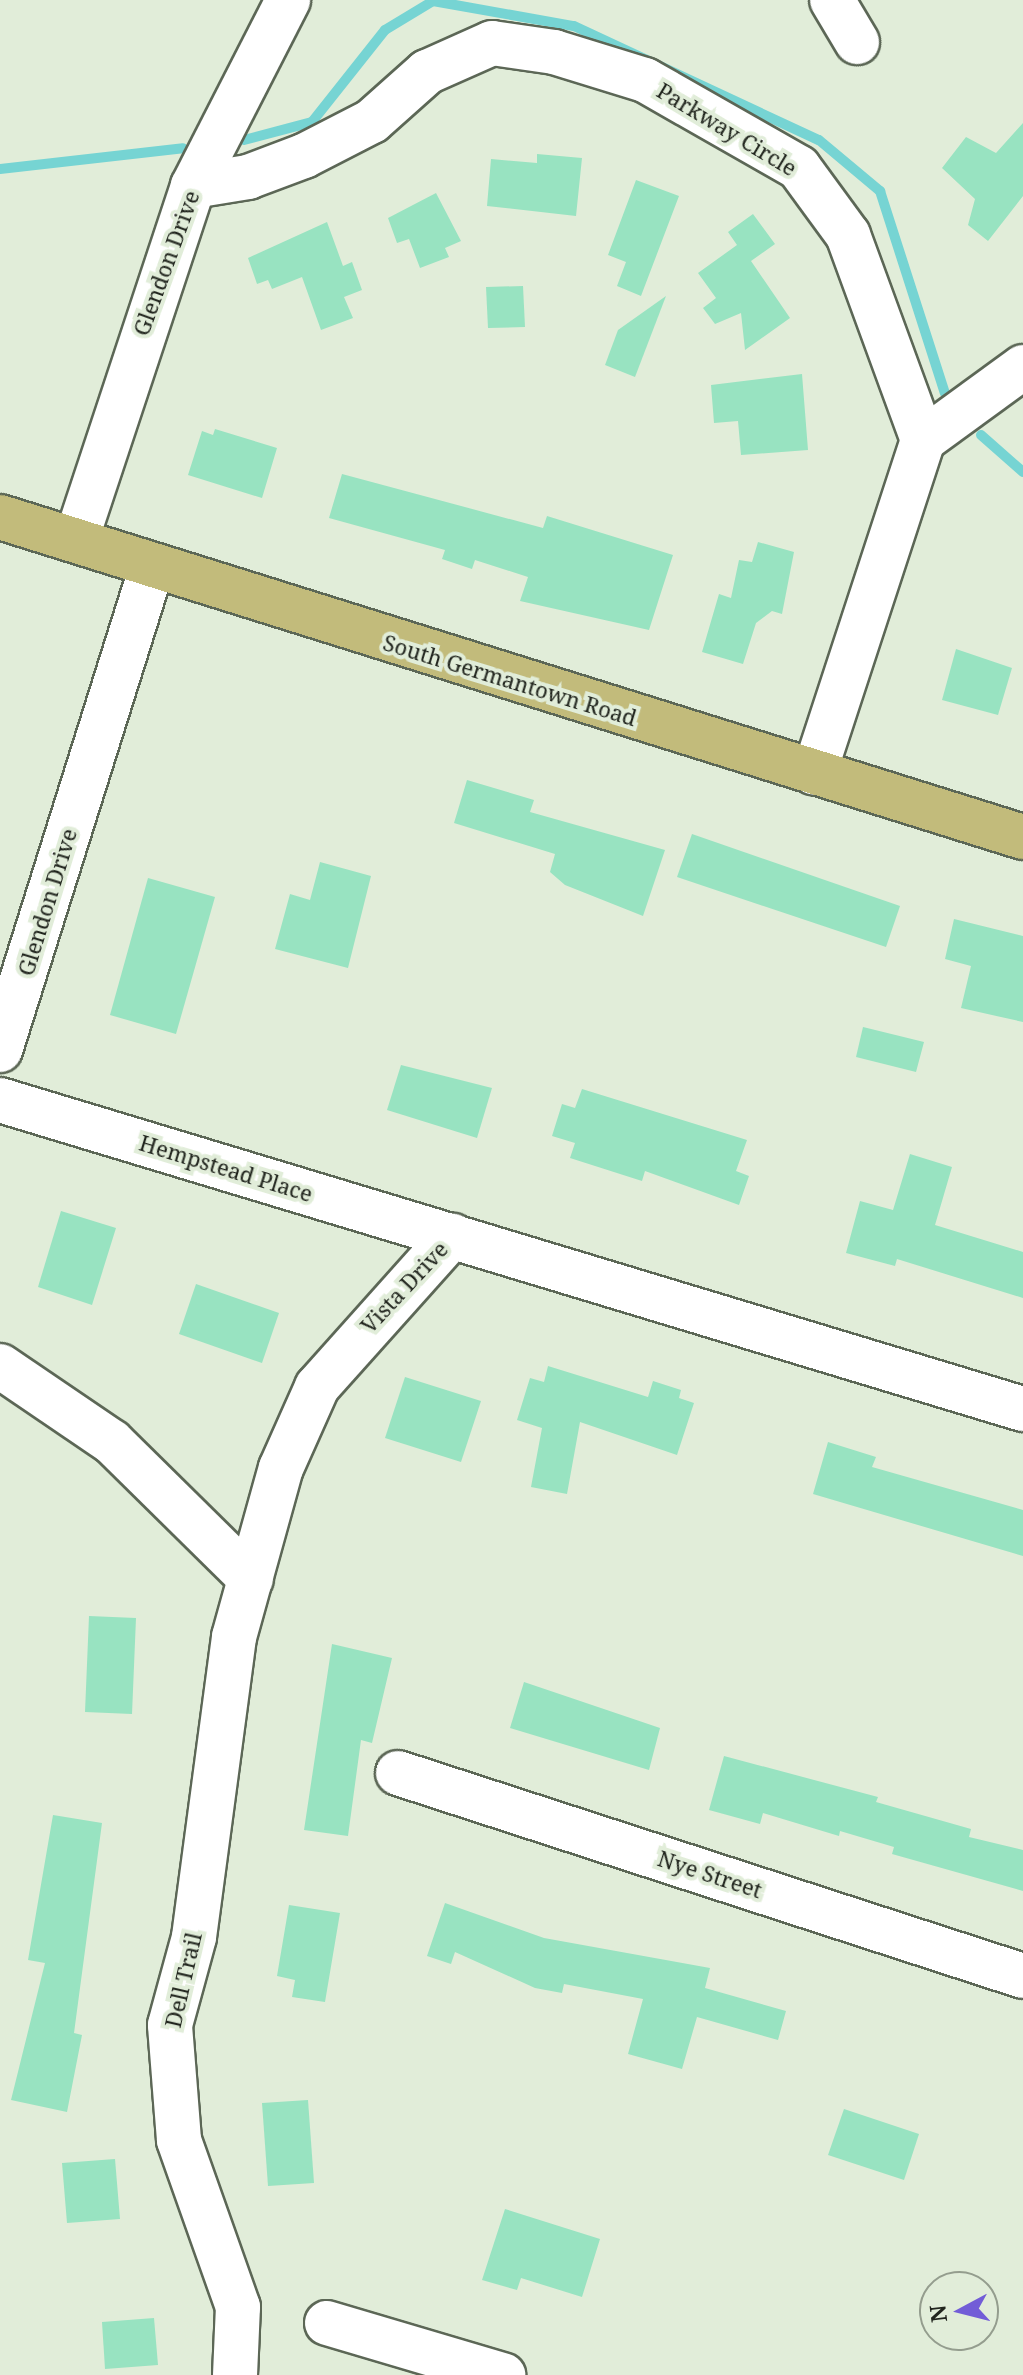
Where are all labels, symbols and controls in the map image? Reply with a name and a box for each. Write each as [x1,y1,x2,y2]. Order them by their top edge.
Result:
street label: Parkway Circle [652,77,802,181]
street label: Glendon Drive [128,187,204,339]
street label: South Germantown Road [380,629,640,731]
street label: Glendon Drive [12,825,82,979]
street label: Hempstead Place [136,1129,316,1207]
street label: Vista Drive [355,1236,453,1338]
street label: Nye Street [655,1845,765,1903]
street label: Dell Trail [159,1930,207,2030]
north arrow [919,2271,999,2351]
text: N [921,2303,953,2324]

